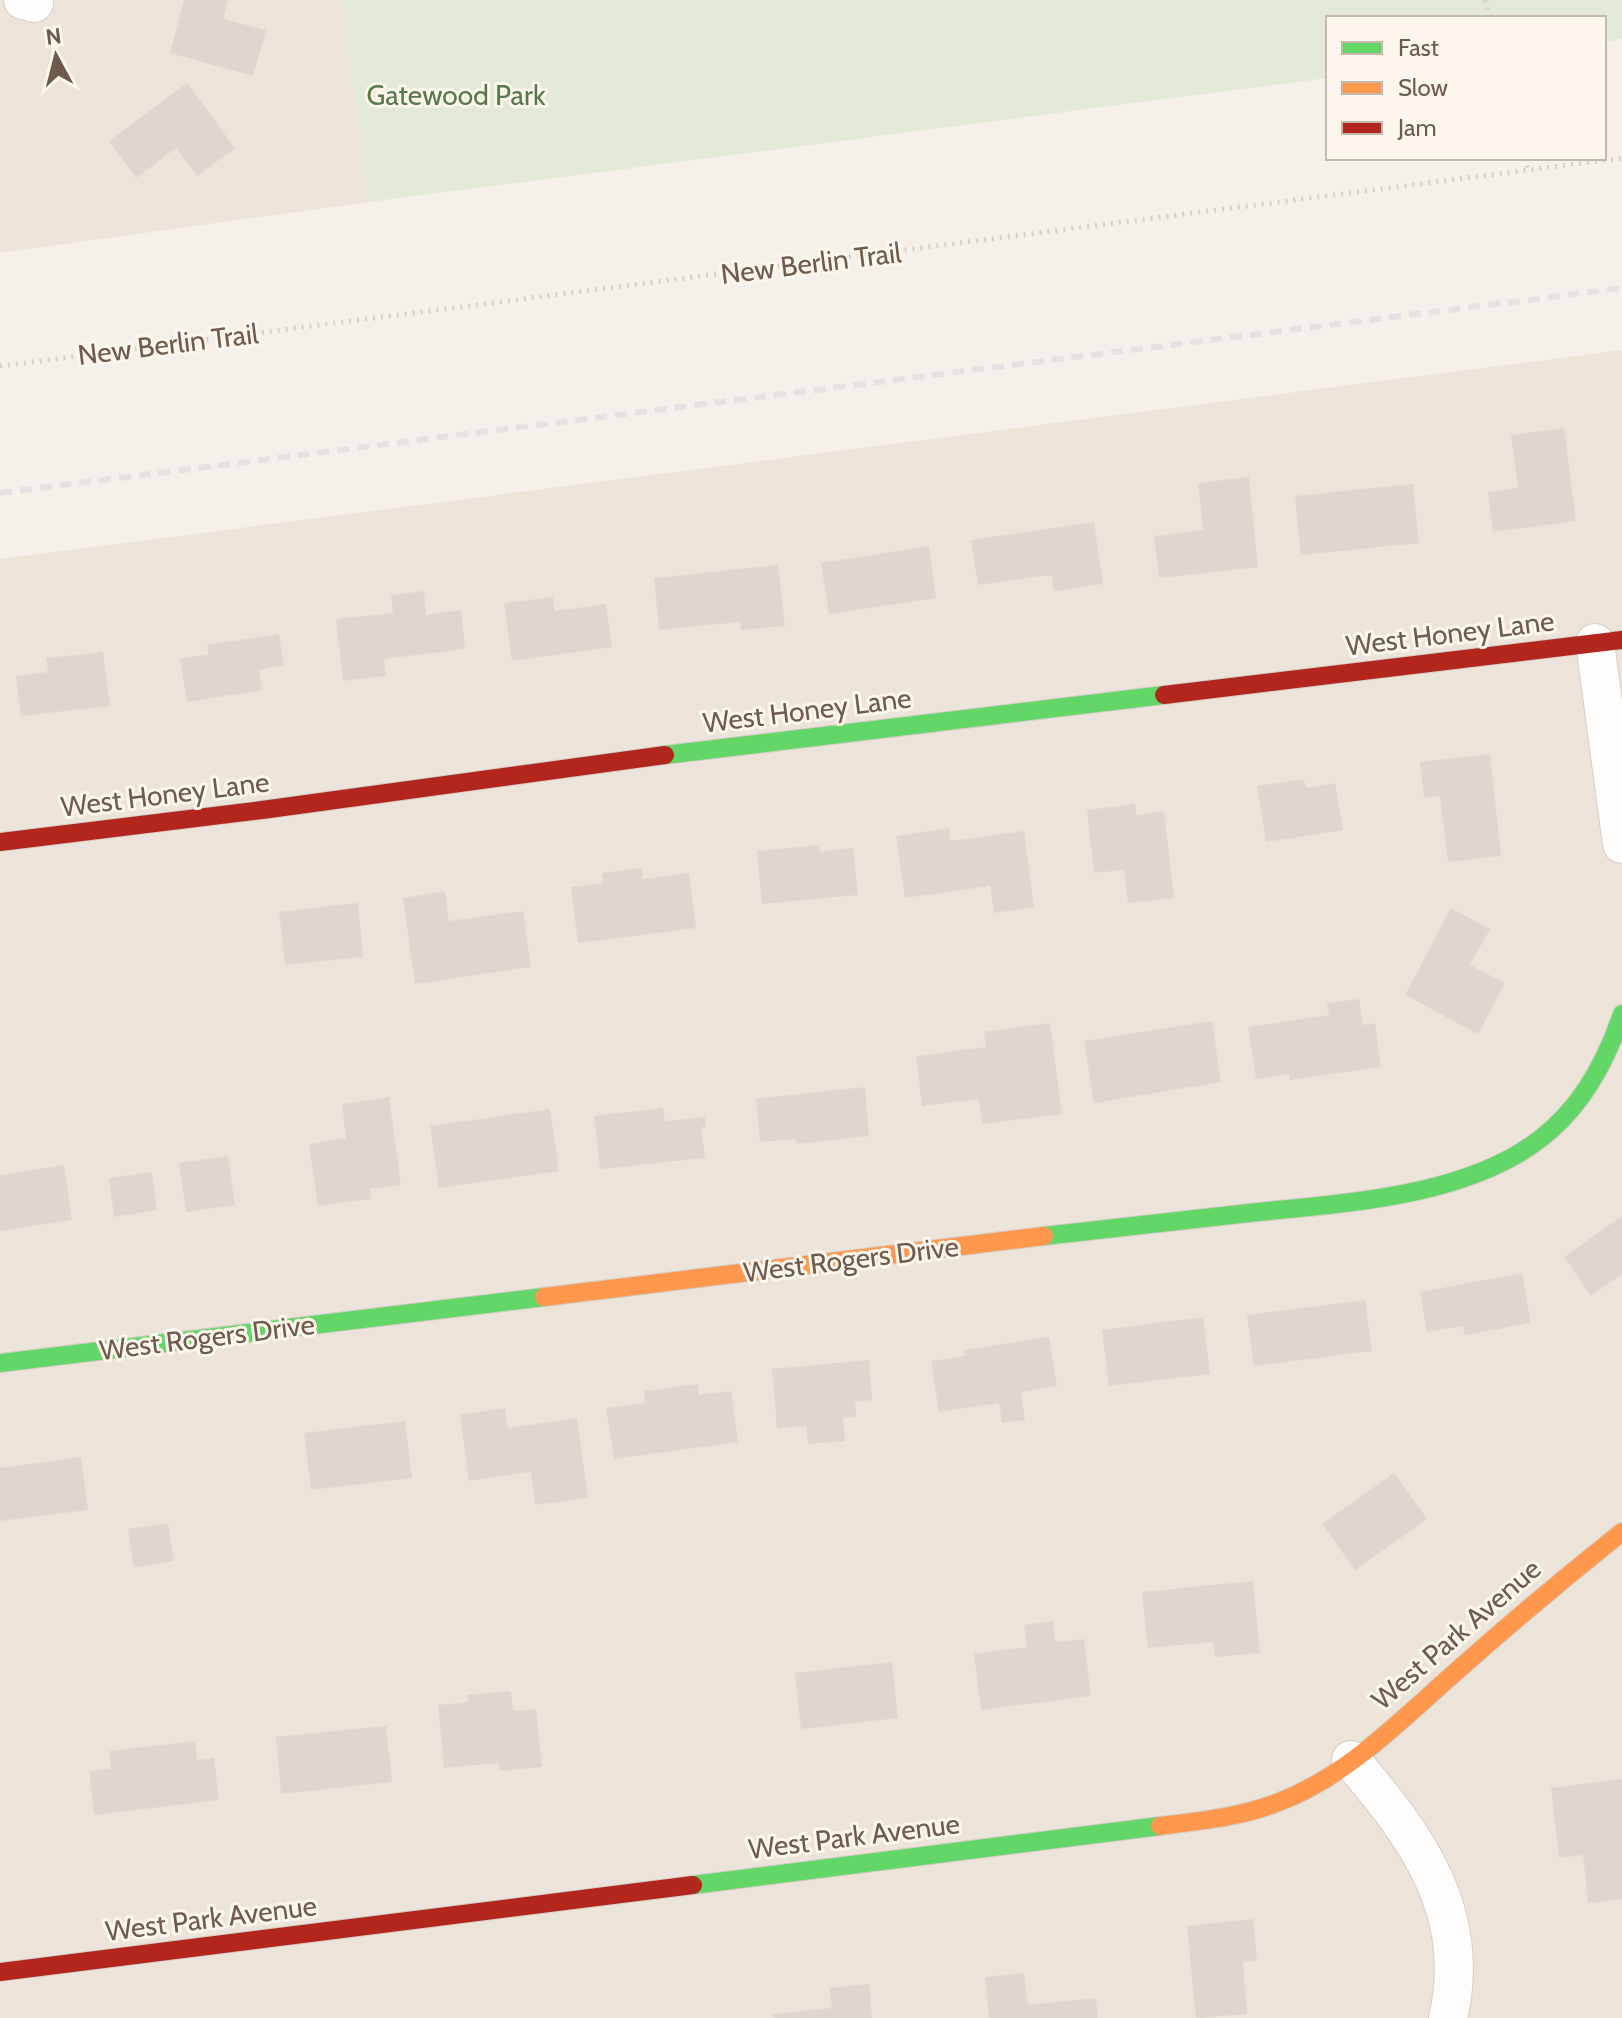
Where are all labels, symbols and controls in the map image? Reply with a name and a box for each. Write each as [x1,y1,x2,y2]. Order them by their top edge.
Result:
north arrow [16,16,96,96]
legend [1326,16,1606,160]
text: N [44,22,63,51]
text: Fast [1398,33,1439,62]
text: Slow [1398,73,1448,102]
park label: Gatewood Park [367,78,546,112]
text: Jam [1397,113,1436,142]
street label: New Berlin Trail [719,235,904,291]
street label: New Berlin Trail [76,316,261,372]
street label: West Honey Lane [1344,603,1556,663]
street label: West Honey Lane [701,680,913,740]
street label: West Honey Lane [59,764,271,824]
street label: West Rogers Drive [741,1229,961,1289]
street label: West Rogers Drive [97,1307,317,1367]
street label: West Park Avenue [1365,1551,1547,1717]
street label: West Park Avenue [746,1806,962,1866]
street label: West Park Avenue [103,1888,319,1948]

